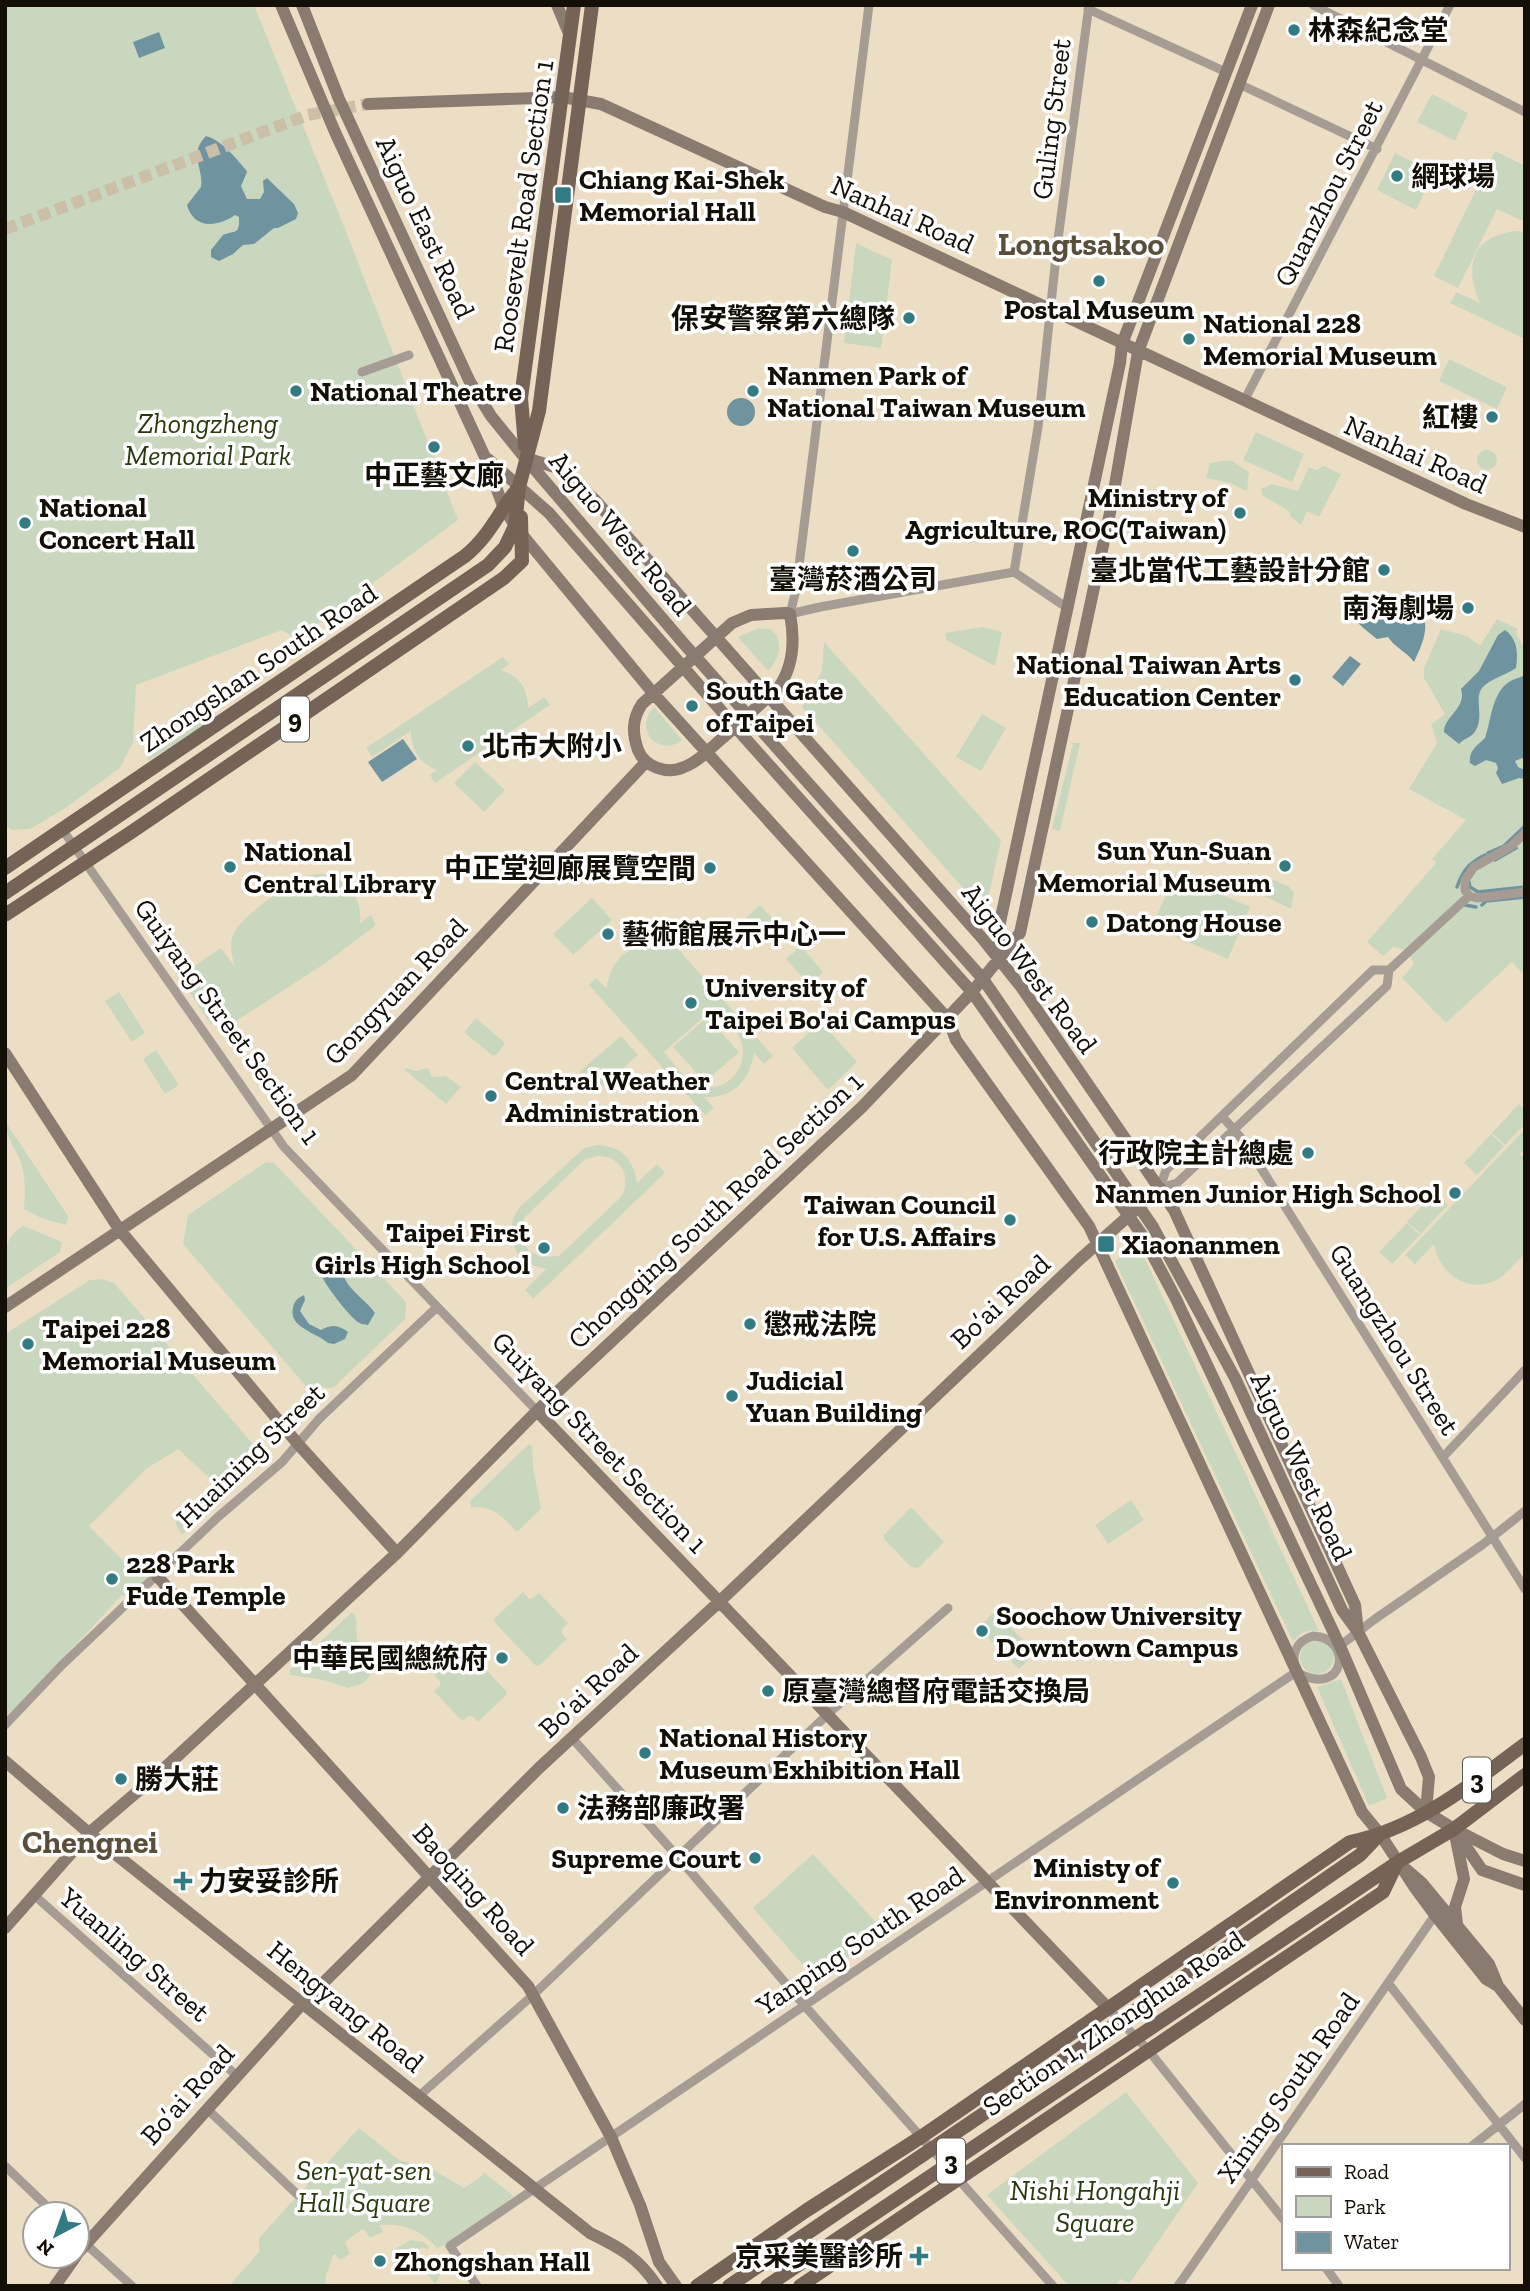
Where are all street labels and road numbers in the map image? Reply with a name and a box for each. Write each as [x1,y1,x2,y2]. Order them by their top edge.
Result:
street label: Guling Street [1025,36,1078,201]
street label: Roosevelt Road Section 1 [487,57,560,354]
street label: Quanzhou Street [1267,94,1390,292]
street label: Aiguo East Road [369,131,482,323]
street label: Nanhai Road [826,168,979,261]
street label: Nanhai Road [1339,408,1492,501]
street label: Aiguo West Road [542,445,699,622]
street label: Zhongshan South Road [133,576,383,759]
road number: 9 [281,696,309,741]
street label: Aiguo West Road [955,877,1104,1060]
street label: Guiyang Street Section 1 [128,892,328,1151]
street label: Gongyuan Road [317,911,474,1072]
street label: Chongqing South Road Section 1 [561,1065,870,1356]
street label: Guangzhou Street [1323,1238,1467,1441]
street label: Bo’ai Road [944,1247,1057,1356]
street label: Guiyang Street Section 1 [485,1325,714,1560]
street label: Aiguo West Road [1243,1367,1360,1566]
street label: Huaining Street [169,1376,332,1534]
street label: Bo’ai Road [532,1636,645,1745]
road number: 3 [1463,1758,1491,1802]
street label: Baoqing Road [406,1817,541,1962]
street label: Yanping South Road [749,1859,970,2023]
street label: Yuanling Street [52,1880,217,2029]
street label: Section 1, Zhonghua Road [976,1924,1250,2123]
street label: Hengyang Road [261,1934,430,2079]
street label: Xining South Road [1210,1985,1366,2189]
street label: Bo’ai Road [134,2037,241,2151]
road number: 3 [937,2138,965,2184]

